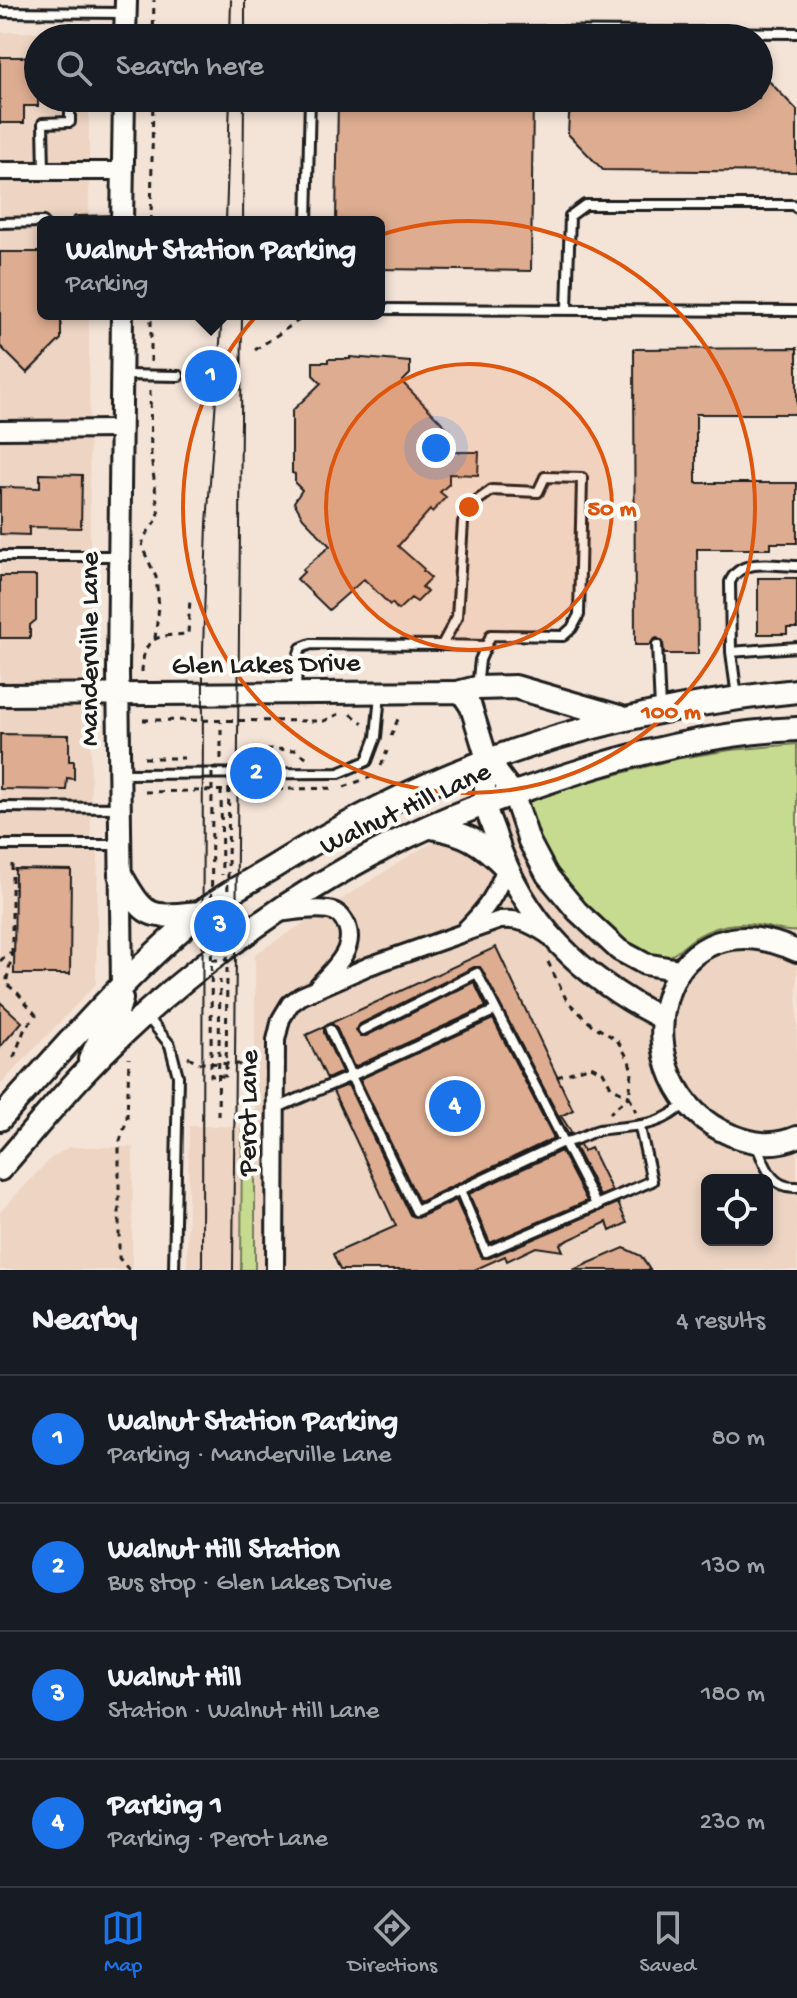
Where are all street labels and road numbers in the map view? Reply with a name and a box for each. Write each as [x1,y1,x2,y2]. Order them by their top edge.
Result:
street label: Manderville Lane [75,551,108,746]
street label: Glen Lakes Drive [171,648,361,684]
street label: Walnut Hill Lane [315,756,497,864]
street label: Perot Lane [232,1049,268,1177]

